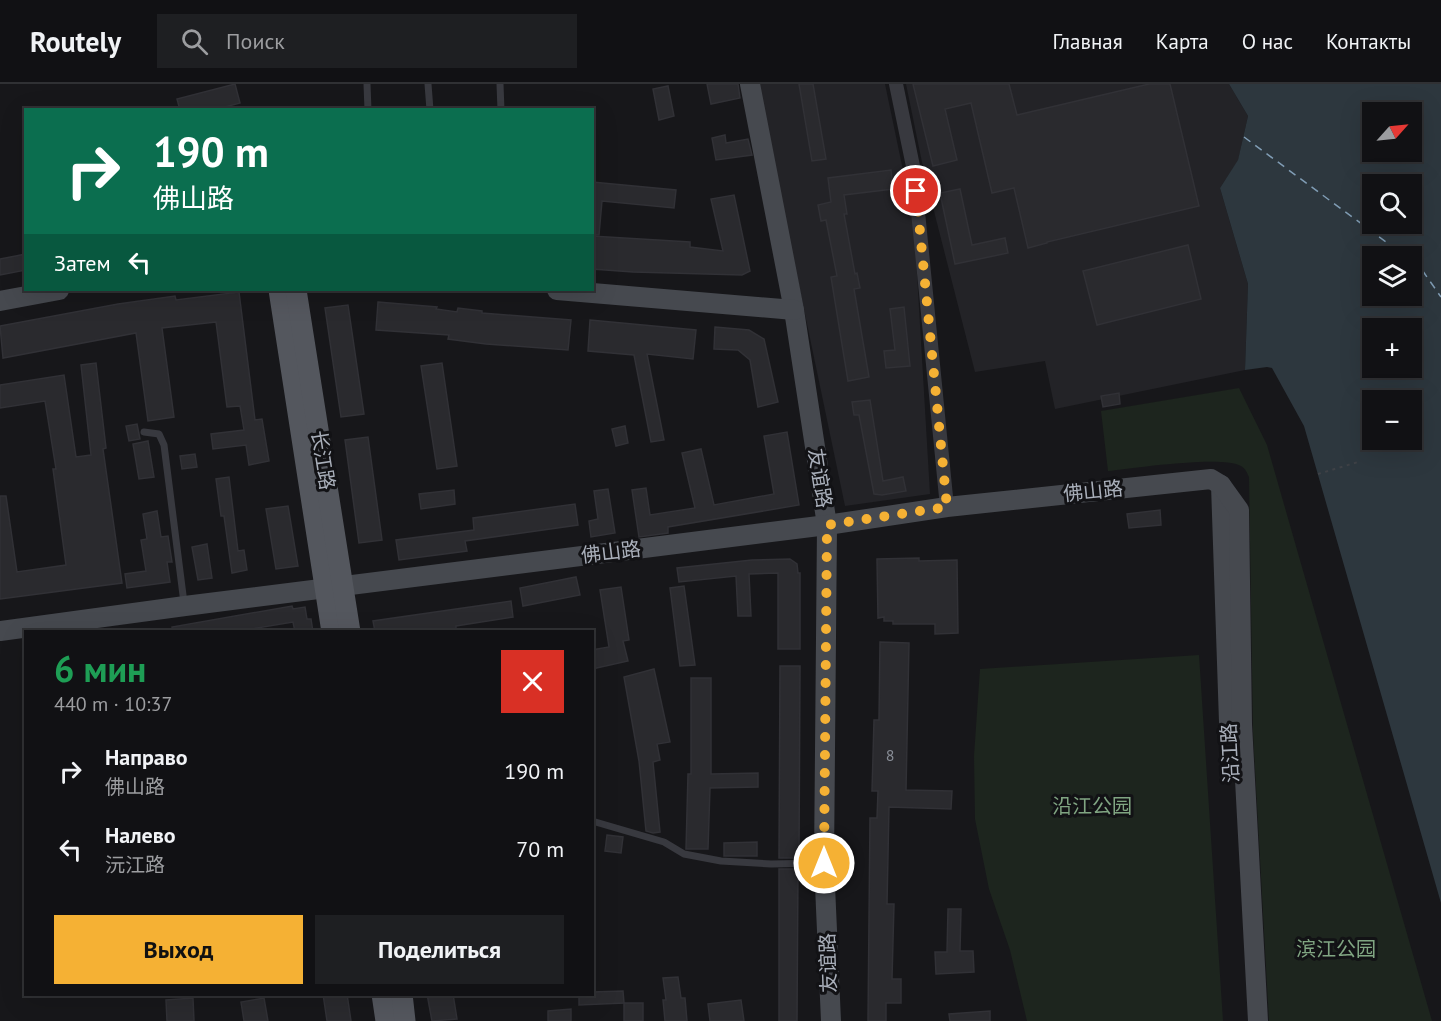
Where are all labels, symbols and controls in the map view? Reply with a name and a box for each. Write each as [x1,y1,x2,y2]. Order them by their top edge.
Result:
search box [157,14,577,68]
text: Routely [30,23,121,60]
icon: search [178,25,211,58]
text: Поиск [226,27,285,55]
text: Главная [1052,28,1123,55]
text: Карта [1156,28,1209,55]
text: О нас [1242,28,1293,55]
text: Контакты [1326,28,1411,55]
north arrow [1362,102,1422,162]
map controls [1362,102,1422,450]
text: 190 m [153,124,269,179]
icon: right [54,132,132,210]
pin [890,165,941,216]
icon: arrive [899,174,932,207]
button: search [1362,174,1422,234]
text: 佛山路 [153,181,234,215]
icon: left [123,246,156,279]
button: layers [1362,246,1422,306]
text: Затем [54,249,111,277]
button: + [1362,318,1422,378]
button: − [1362,390,1422,450]
street label: 长江路 [305,428,341,492]
street label: 友谊路 [802,446,838,510]
street label: 佛山路 [1062,475,1124,507]
street label: 佛山路 [580,535,642,569]
text: 6 мин [54,645,146,692]
button: close [501,650,564,713]
text: 440 m · 10:37 [54,691,172,717]
street label: 沿江路 [1215,722,1245,784]
text: Направо [105,743,188,771]
house number: 8 [886,745,894,765]
icon: right [54,755,87,788]
text: 190 m [504,757,564,785]
text: 佛山路 [105,774,165,800]
park label: 沿江公园 [1052,793,1132,819]
text: Налево [105,821,176,849]
position arrow [792,831,856,895]
icon: left [54,833,87,866]
text: 70 m [516,835,564,863]
text: 沅江路 [105,852,165,878]
button: Выход [54,915,303,984]
button: Поделиться [315,915,564,984]
street label: 友谊路 [814,933,842,993]
park label: 滨江公园 [1296,936,1376,962]

